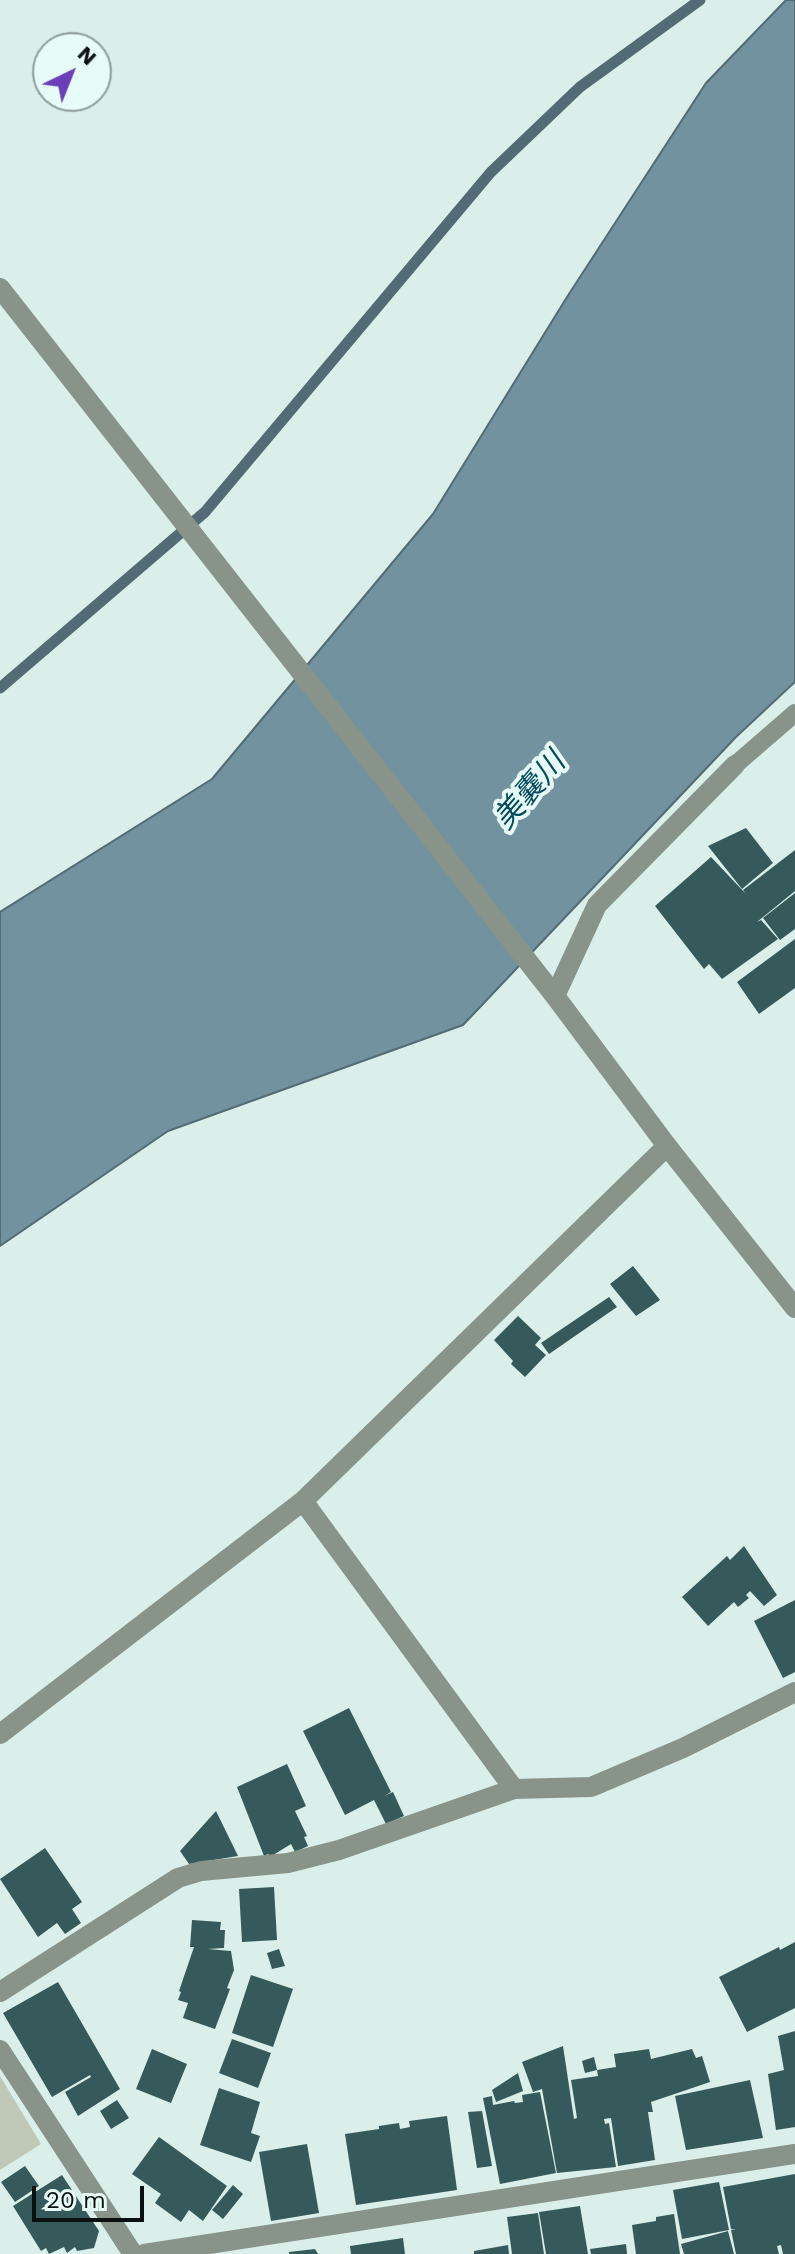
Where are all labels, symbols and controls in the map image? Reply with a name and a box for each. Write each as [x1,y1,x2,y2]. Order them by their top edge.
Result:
north arrow [32,32,112,112]
text: N [73,41,102,70]
water label: 美嚢川 [487,745,573,837]
scale bar [36,2170,148,2220]
text: 20 m [46,2186,106,2214]

